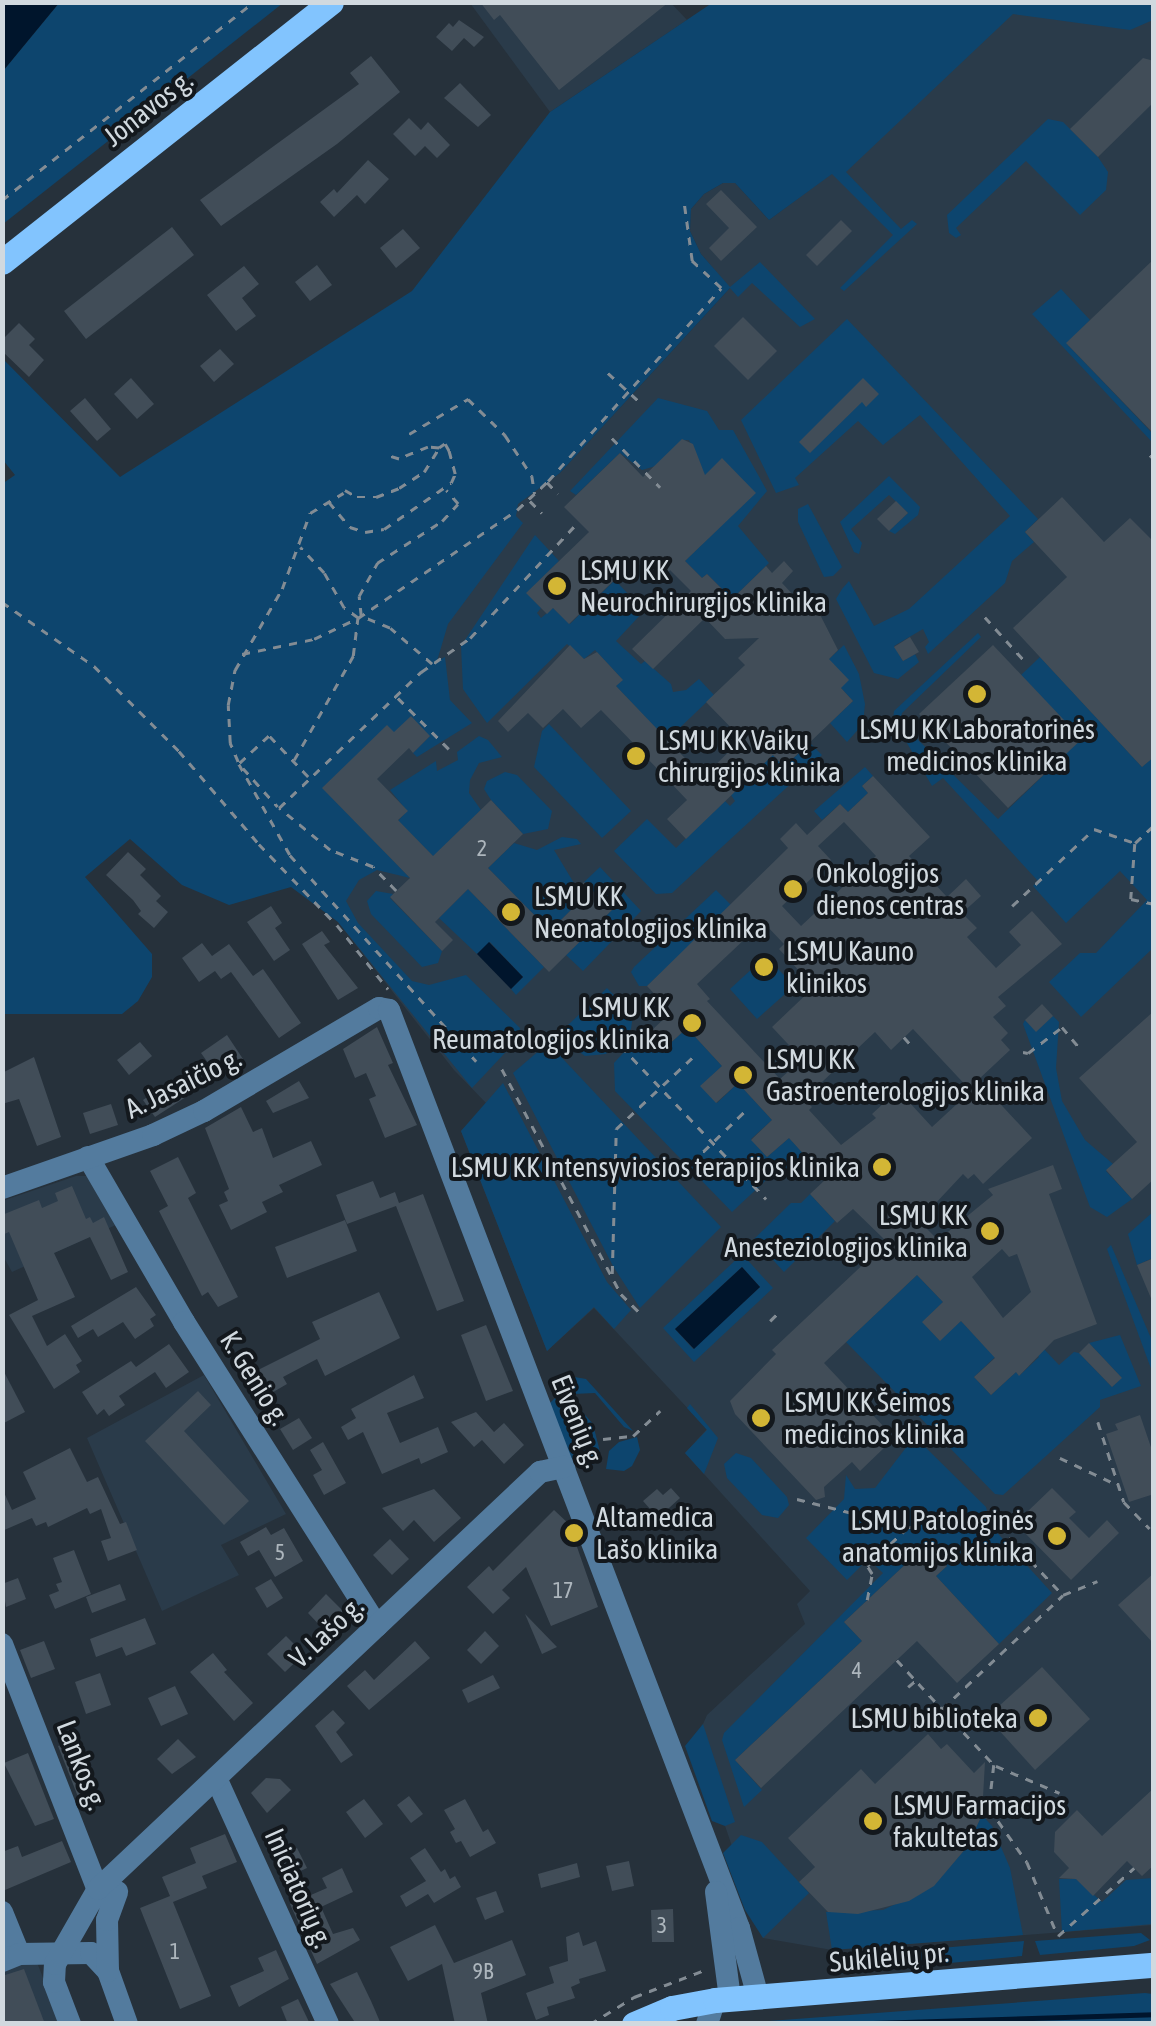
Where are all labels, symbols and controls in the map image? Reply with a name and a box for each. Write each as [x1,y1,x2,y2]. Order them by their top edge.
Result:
street label: Jonavos g. [97,63,199,153]
place label: LSMU KK Neurochirurgijos klinika [580,553,827,619]
marker: LSMU KK Neurochirurgijos klinika [544,573,570,599]
marker: LSMU KK Laboratorinės medicinos klinika [964,681,990,707]
place label: LSMU KK Laboratorinės medicinos klinika [859,712,1095,778]
place label: LSMU KK Vaikų chirurgijos klinika [658,723,841,789]
marker: LSMU KK Vaikų chirurgijos klinika [623,743,649,769]
house number: 2 [477,836,487,862]
place label: Onkologijos dienos centras [816,856,964,922]
marker: Onkologijos dienos centras [780,876,806,902]
place label: LSMU KK Neonatologijos klinika [534,879,767,945]
marker: LSMU KK Neonatologijos klinika [498,899,524,925]
place label: LSMU Kauno klinikos [786,934,914,1000]
marker: LSMU Kauno klinikos [751,954,777,980]
place label: LSMU KK Reumatologijos klinika [432,990,670,1056]
marker: LSMU KK Reumatologijos klinika [679,1010,705,1036]
street label: A. Jasaičio g. [120,1041,246,1125]
place label: LSMU KK Gastroenterologijos klinika [766,1042,1045,1108]
marker: LSMU KK Gastroenterologijos klinika [730,1062,756,1088]
place label: LSMU KK Intensyviosios terapijos klinika [451,1150,860,1184]
marker: LSMU KK Intensyviosios terapijos klinika [869,1154,895,1180]
place label: LSMU KK Anesteziologijos klinika [724,1198,968,1264]
marker: LSMU KK Anesteziologijos klinika [977,1218,1003,1244]
street label: K. Genio g. [213,1325,297,1431]
street label: Eivenių g. [544,1370,612,1472]
place label: LSMU KK Šeimos medicinos klinika [784,1385,965,1451]
marker: LSMU KK Šeimos medicinos klinika [748,1405,774,1431]
place label: Altamedica Lašo klinika [596,1500,718,1566]
place label: LSMU Patologinės anatomijos klinika [842,1503,1034,1569]
marker: Altamedica Lašo klinika [561,1520,587,1546]
marker: LSMU Patologinės anatomijos klinika [1044,1523,1070,1549]
house number: 5 [275,1540,285,1566]
house number: 17 [553,1578,573,1604]
street label: V. Lašo g. [282,1589,370,1675]
house number: 4 [852,1658,862,1684]
place label: LSMU biblioteka [850,1701,1018,1735]
marker: LSMU biblioteka [1027,1707,1049,1729]
street label: Lankos g. [50,1716,114,1814]
place label: LSMU Farmacijos fakultetas [893,1788,1066,1854]
marker: LSMU Farmacijos fakultetas [862,1810,884,1832]
street label: Iniciatorių g. [258,1823,340,1953]
house number: 3 [657,1913,667,1939]
street label: Sukilėlių pr. [828,1935,950,1979]
house number: 1 [170,1939,180,1965]
house number: 9B [473,1959,493,1985]

